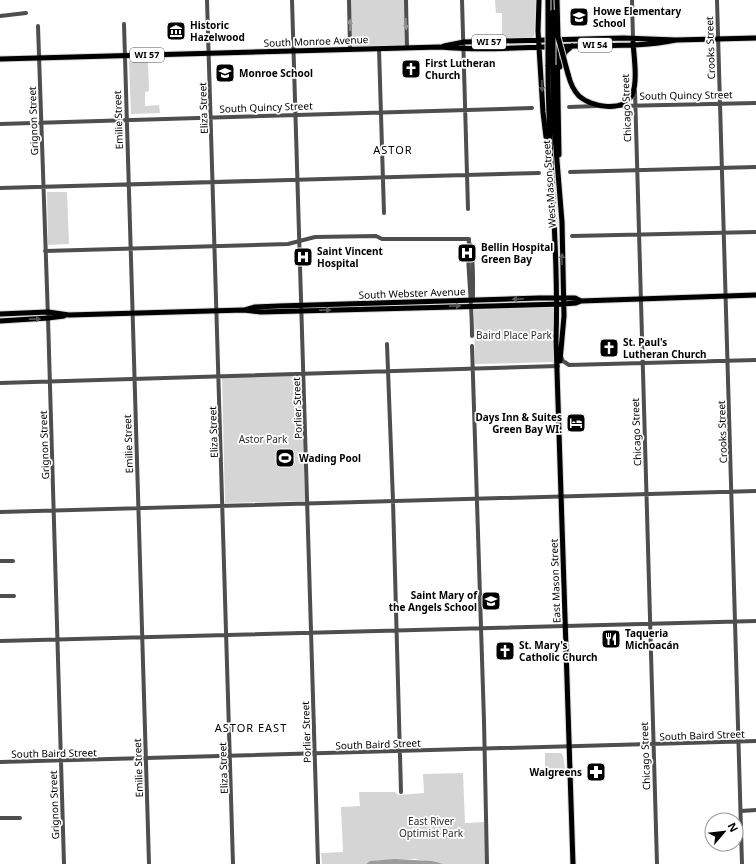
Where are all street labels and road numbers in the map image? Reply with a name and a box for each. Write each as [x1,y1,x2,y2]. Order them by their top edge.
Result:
street label: Crooks Street [702,16,718,80]
street label: South Monroe Avenue [263,32,369,50]
road number: WI 57 [472,35,506,49]
road number: WI 54 [578,38,612,52]
road number: WI 57 [130,48,164,62]
street label: Chicago Street [618,73,634,142]
street label: Eliza Street [195,82,211,134]
street label: Grignon Street [25,86,41,156]
street label: South Quincy Street [639,87,733,103]
street label: Emilie Street [110,90,126,150]
street label: South Quincy Street [219,98,313,116]
street label: West Mason Street [539,139,559,228]
street label: South Webster Avenue [358,284,466,302]
street label: Porlier Street [289,377,305,439]
street label: Chicago Street [628,397,644,466]
street label: Crooks Street [714,400,730,464]
street label: Eliza Street [205,406,221,458]
street label: Grignon Street [36,410,52,480]
street label: Emilie Street [120,414,136,474]
street label: East Mason Street [547,538,563,623]
street label: Porlier Street [298,701,314,763]
street label: Chicago Street [637,721,653,790]
street label: South Baird Street [659,727,745,743]
street label: South Baird Street [335,736,421,752]
street label: Emilie Street [130,738,146,798]
street label: Eliza Street [215,742,231,794]
street label: South Baird Street [11,745,97,761]
street label: Grignon Street [46,770,62,840]

